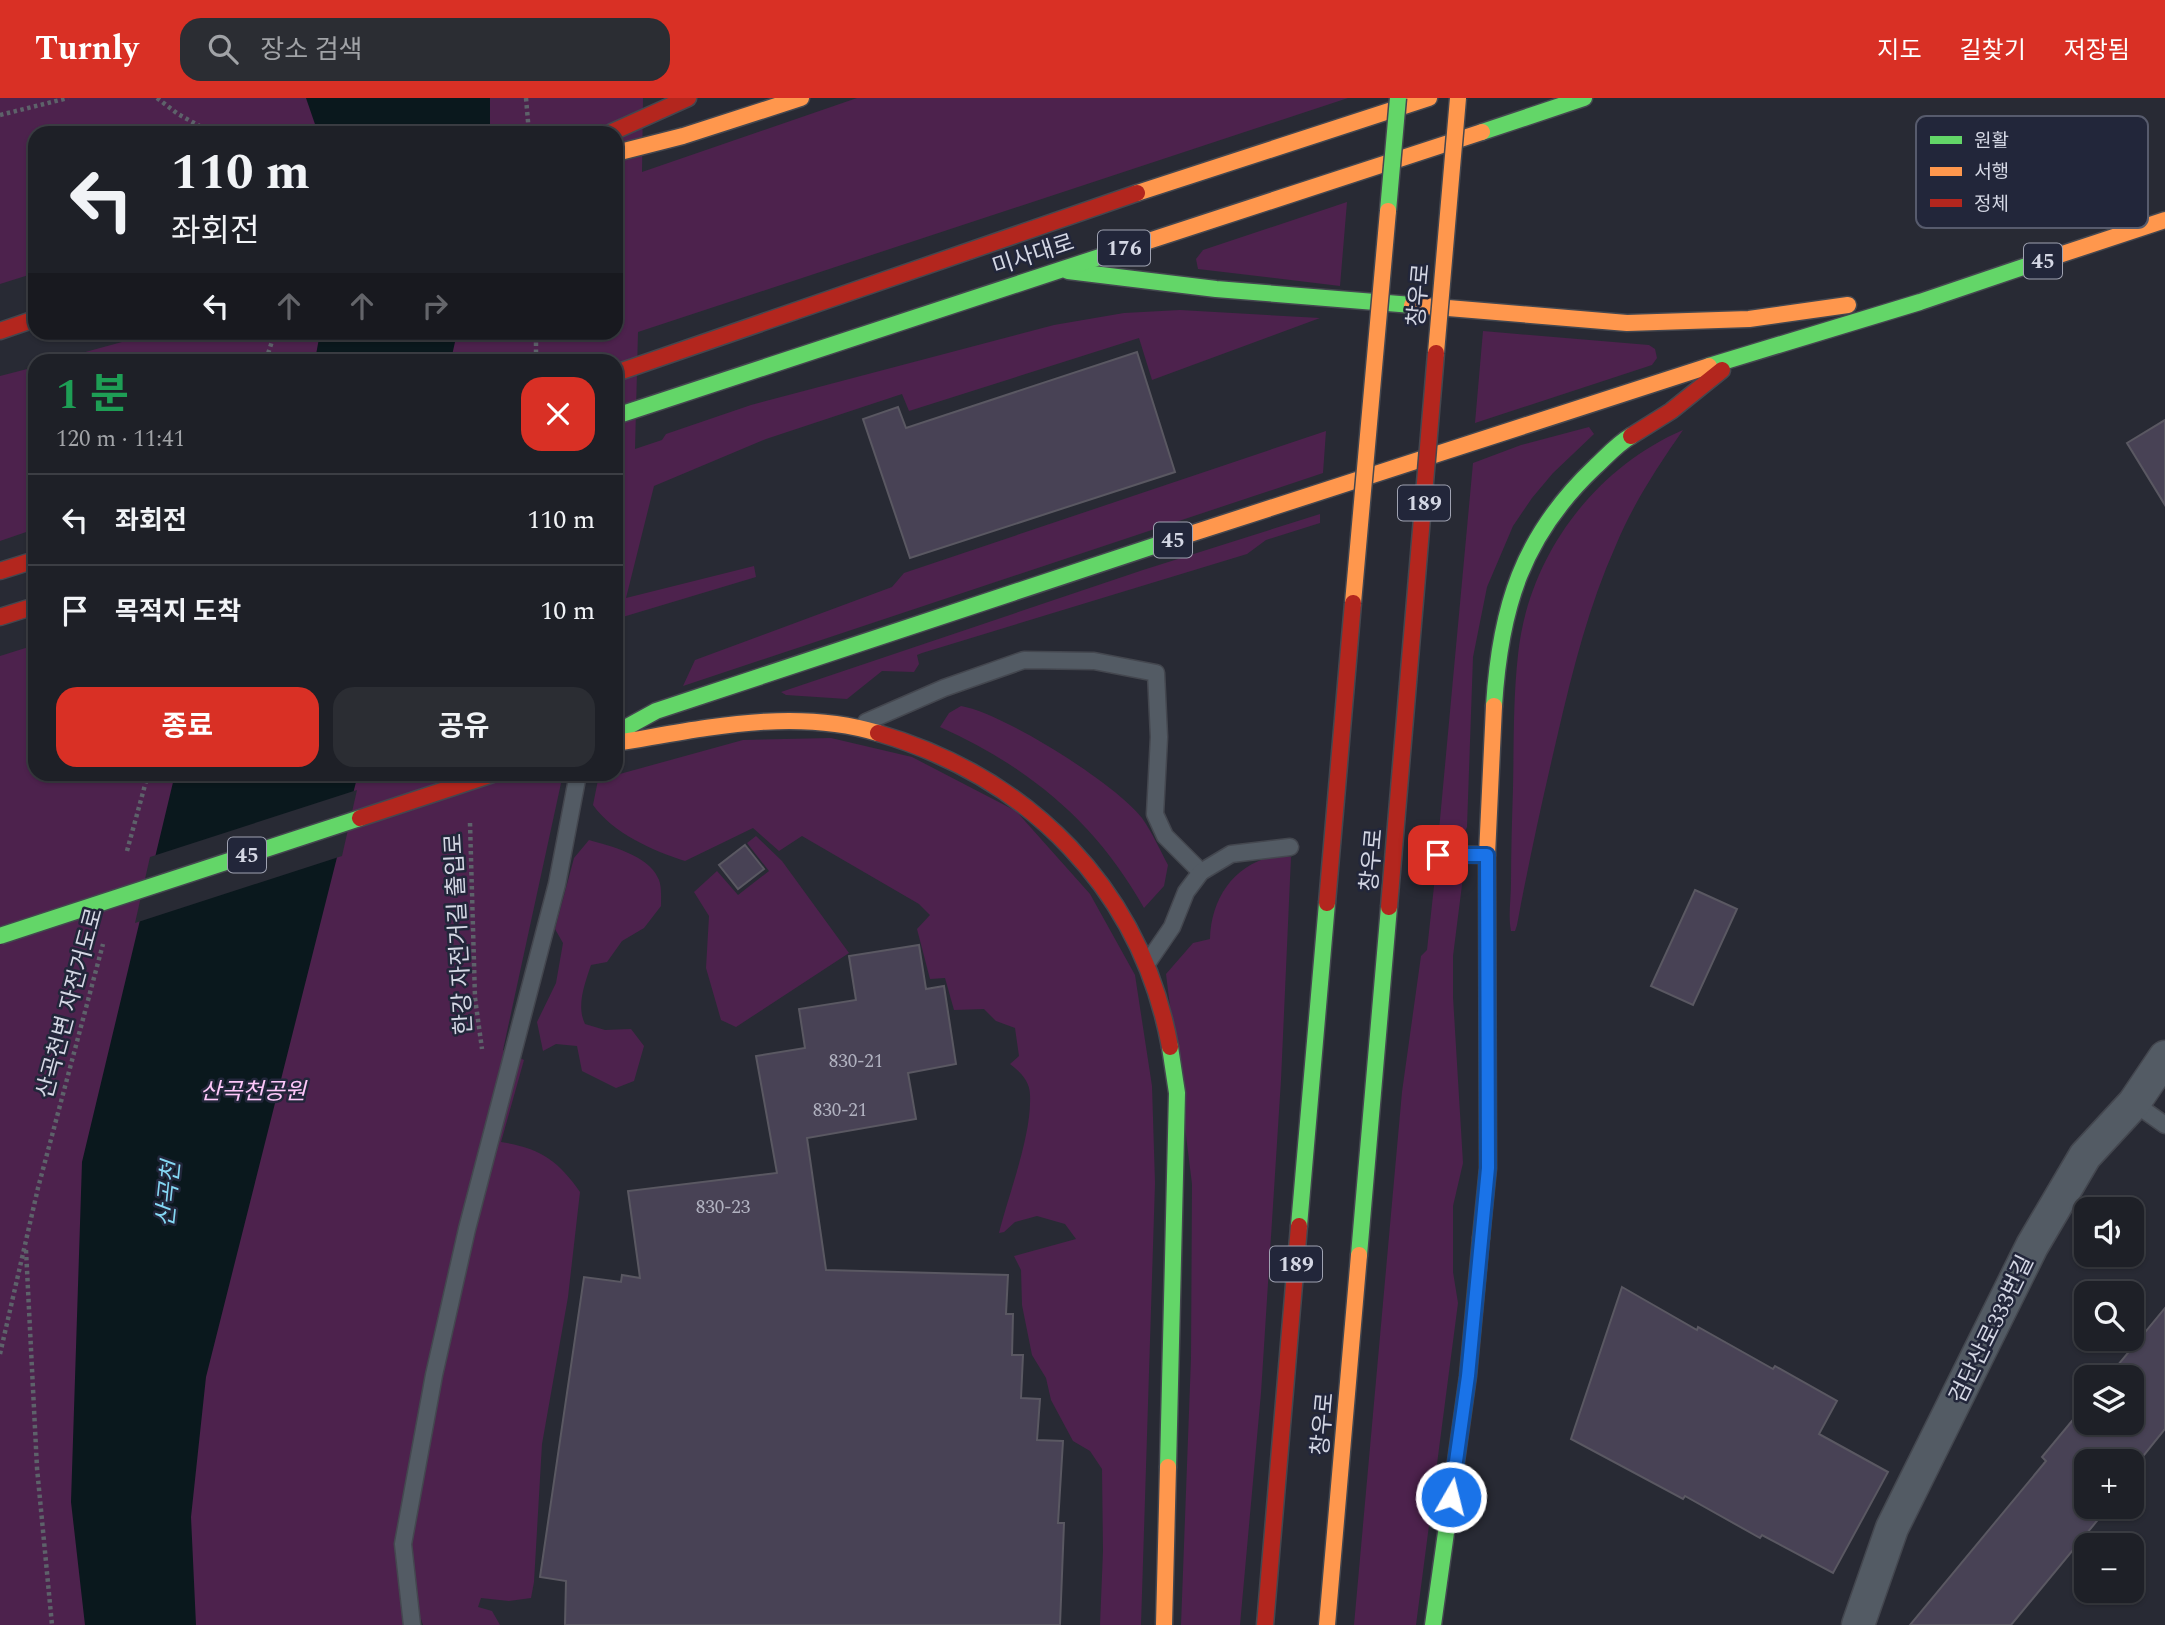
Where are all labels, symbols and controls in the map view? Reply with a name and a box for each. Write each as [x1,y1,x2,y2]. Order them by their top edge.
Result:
search box [180,18,670,81]
text: Turnly [35,24,138,74]
icon: search [204,30,242,68]
text: 장소 검색 [260,30,363,70]
text: 지도 [1877,33,1922,69]
text: 길찾기 [1960,33,2026,69]
text: 저장됨 [2064,33,2130,69]
legend [1916,116,2148,228]
text: 원활 [1974,127,2009,156]
text: 110 m [171,136,310,211]
icon: left [56,154,147,245]
text: 서행 [1974,158,2009,187]
text: 정체 [1974,190,2009,219]
text: 좌회전 [171,207,259,256]
street label: 미사대로 [988,226,1079,285]
road number: 176 [1098,230,1150,266]
road number: 45 [2024,244,2062,278]
street label: 창우로 [1399,262,1440,328]
icon: left [197,287,235,325]
icon: ahead [270,287,308,325]
icon: ahead [343,287,381,325]
icon: right [416,287,454,325]
text: 1 분 [56,364,129,427]
button: close [521,377,595,451]
text: 120 m · 11:41 [56,422,185,457]
road number: 189 [1398,486,1450,520]
text: 110 m [527,500,595,540]
icon: left [56,501,94,539]
text: 좌회전 [115,501,187,541]
road number: 45 [1154,522,1192,558]
text: 10 m [540,591,595,631]
icon: arrive [56,592,94,630]
text: 목적지 도착 [115,592,241,632]
button: 종료 [56,687,319,767]
button: 공유 [333,687,595,767]
pin [1408,825,1468,885]
street label: 창우로 [1352,827,1393,893]
street label: 한강 자전거길 출입로 [437,832,482,1036]
icon: arrive [1419,836,1457,874]
road number: 45 [228,838,266,872]
street label: 산곡천변 자전거도로 [28,904,113,1103]
house number: 830-21 [829,1047,883,1076]
park label: 산곡천공원 [200,1075,308,1110]
house number: 830-21 [813,1096,867,1125]
water label: 산곡천 [148,1156,191,1229]
house number: 830-23 [696,1193,751,1222]
map controls [2074,1197,2144,1603]
button: sound [2074,1197,2144,1267]
road number: 189 [1270,1246,1322,1282]
street label: 검단산로333번길 [1941,1249,2043,1410]
button: search [2074,1281,2144,1351]
button: layers [2074,1365,2144,1435]
street label: 창우로 [1303,1391,1344,1457]
button: + [2074,1449,2144,1519]
position arrow [1414,1460,1488,1534]
button: − [2074,1533,2144,1603]

